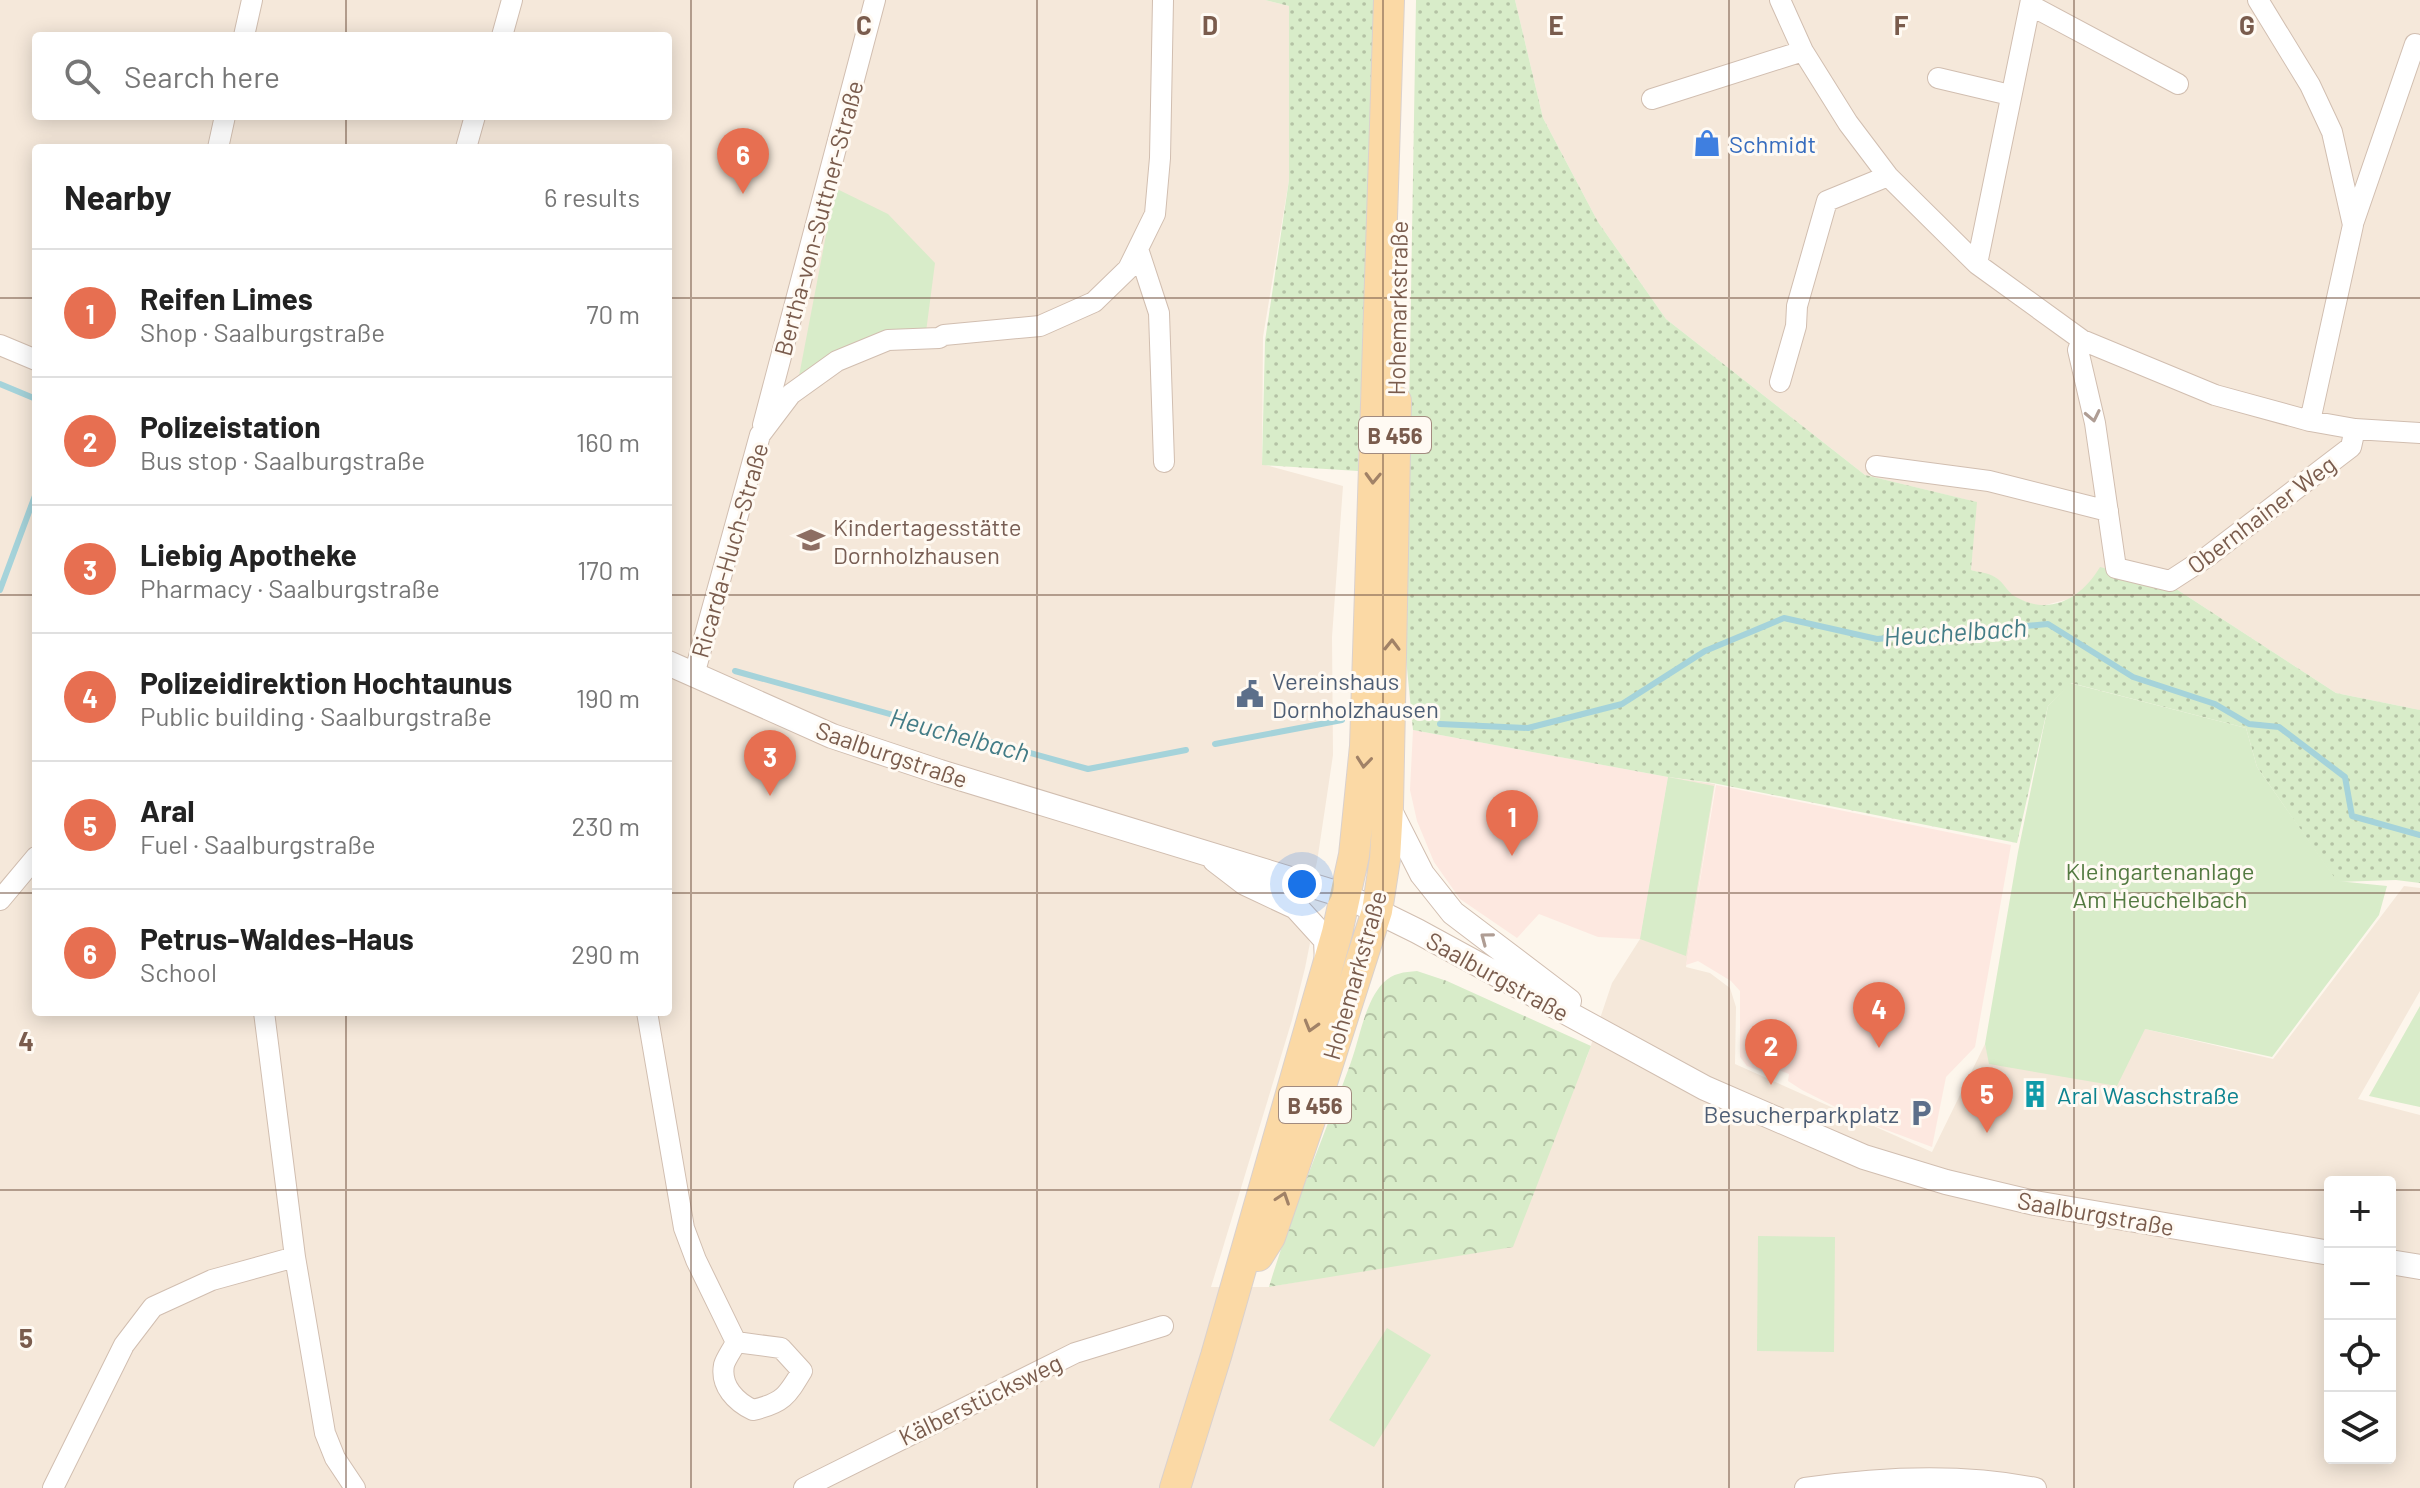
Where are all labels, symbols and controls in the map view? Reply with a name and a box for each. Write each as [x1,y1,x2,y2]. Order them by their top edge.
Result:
text: C [856,9,872,40]
text: D [1202,9,1218,40]
text: E [1548,9,1564,40]
text: F [1894,9,1909,40]
text: G [2239,9,2255,40]
search box [32,32,672,120]
icon: search [60,54,104,98]
text: Search here [124,58,280,94]
street label: Bertha-von-Suttner-Straße [767,77,869,359]
pin: 6 [717,128,769,194]
shop icon: Schmidt [1692,128,1722,158]
place label: Schmidt [1729,129,1816,158]
text: Nearby [64,176,172,217]
text: 6 results [544,181,640,212]
street label: Hohemarkstraße [1381,221,1413,395]
text: Reifen Limes [140,280,313,316]
text: 1 [85,298,95,329]
text: 70 m [586,298,640,329]
text: Shop · Saalburgstraße [140,316,385,347]
text: Polizeistation [140,408,321,444]
one-way arrow [2084,409,2101,422]
road number: B 456 [1359,417,1431,453]
text: 2 [83,426,97,457]
text: 160 m [576,426,640,457]
street label: Ricarda-Huch-Straße [684,439,774,661]
text: Bus stop · Saalburgstraße [140,444,425,475]
street label: Obernhainer Weg [2181,449,2341,579]
one-way arrow [1365,472,1382,485]
place label: Kindertagesstätte Dornholzhausen [833,512,1022,569]
school or university icon: Kindertagesstätte Dornholzhausen [796,525,826,555]
text: Liebig Apotheke [140,536,357,572]
text: 3 [83,554,97,585]
text: 170 m [577,554,640,585]
text: Pharmacy · Saalburgstraße [140,572,440,603]
water label: Heuchelbach [1882,611,2028,651]
one-way arrow [1383,638,1401,651]
text: Polizeidirektion Hochtaunus [140,664,512,700]
place label: Vereinshaus Dornholzhausen [1272,666,1439,723]
public building icon: Vereinshaus Dornholzhausen [1235,679,1265,709]
text: 4 [82,682,98,713]
text: 190 m [576,682,640,713]
text: Public building · Saalburgstraße [140,700,492,731]
water label: Heuchelbach [887,700,1033,768]
street label: Saalburgstraße [812,714,972,794]
pin: 3 [744,730,796,796]
one-way arrow [1355,756,1372,769]
pin: 1 [1486,790,1538,856]
text: Aral [140,792,195,828]
text: 5 [83,810,97,841]
text: 230 m [571,810,640,841]
text: Fuel · Saalburgstraße [140,828,376,859]
park label: Kleingartenanlage Am Heuchelbach [2066,856,2254,913]
your location [1282,864,1322,904]
street label: Hohemarkstraße [1316,887,1392,1063]
text: Petrus-Waldes-Haus [140,920,414,956]
street label: Saalburgstraße [1422,925,1574,1027]
one-way arrow [1480,933,1495,947]
text: 6 [83,938,97,969]
text: 290 m [571,938,640,969]
text: School [140,956,217,987]
pin: 4 [1853,982,1905,1048]
one-way arrow [1304,1018,1320,1032]
pin: 2 [1745,1019,1797,1085]
text: 4 [18,1025,34,1056]
pin: 5 [1961,1067,2013,1133]
building icon: Aral Waschstraße [2020,1079,2050,1109]
place label: Aral Waschstraße [2057,1080,2239,1109]
road number: B 456 [1279,1087,1351,1123]
parking icon: Besucherparkplatz [1906,1098,1936,1128]
place label: Besucherparkplatz [1704,1099,1899,1128]
map controls [2324,1176,2396,1464]
button: + [2324,1176,2396,1248]
street label: Saalburgstraße [2015,1185,2177,1241]
one-way arrow [1274,1192,1290,1206]
button: − [2324,1248,2396,1320]
button: locate [2324,1320,2396,1392]
text: 5 [19,1322,33,1353]
street label: Kälberstücksweg [894,1347,1066,1451]
button: layers [2324,1392,2396,1464]

